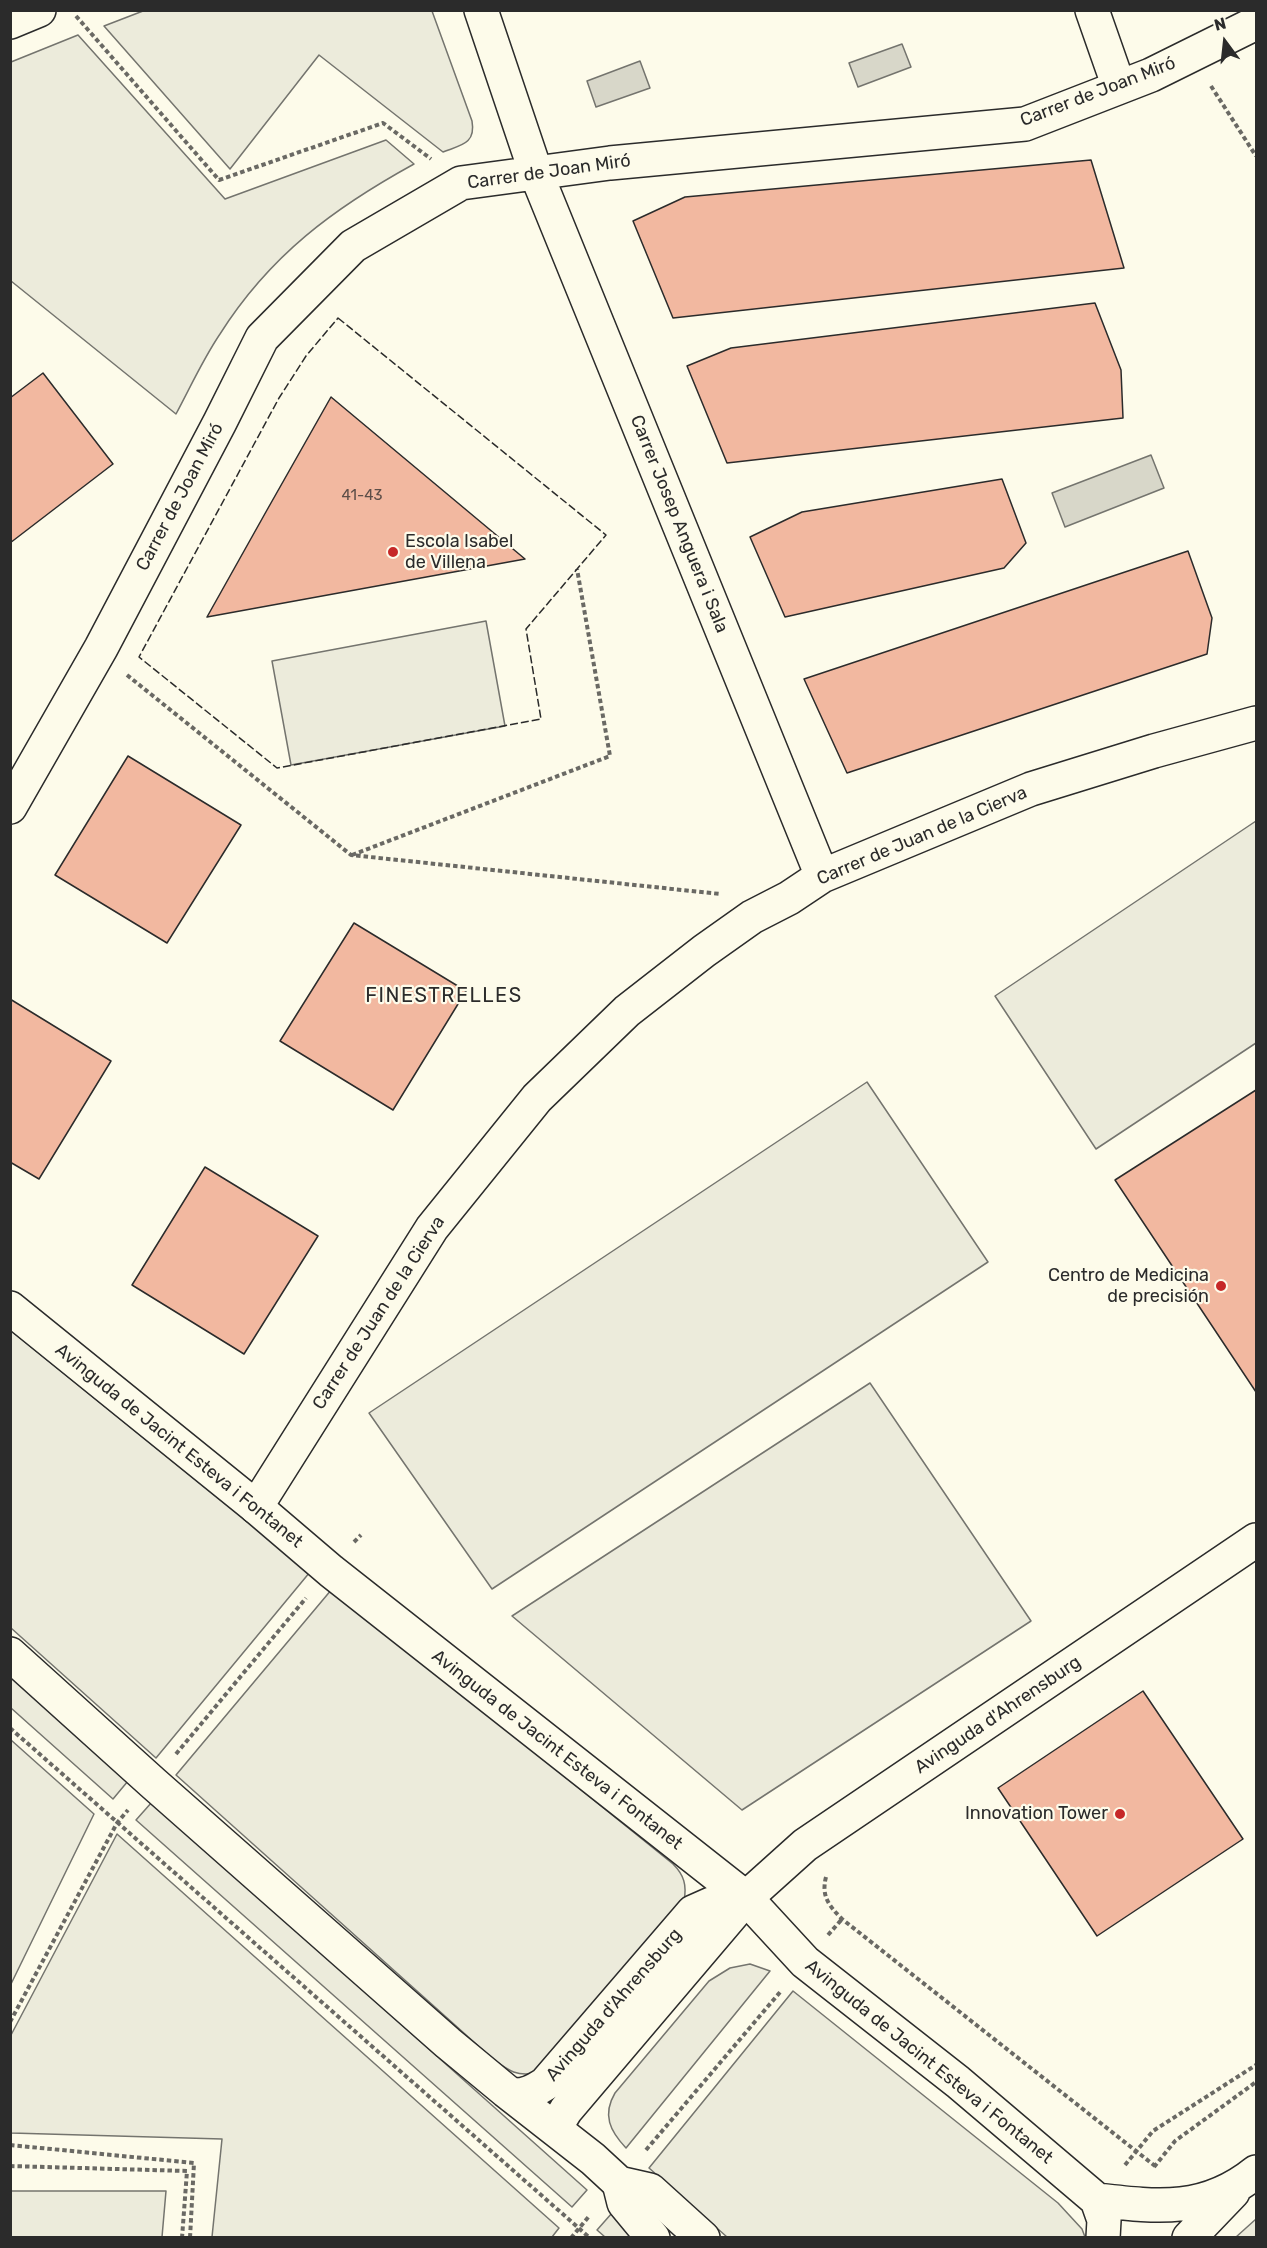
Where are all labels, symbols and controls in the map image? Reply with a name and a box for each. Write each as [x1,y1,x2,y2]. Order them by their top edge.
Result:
north arrow [1195,12,1255,72]
text: N [1212,13,1228,35]
street label: Carrer de Joan Miró [1017,52,1179,132]
street label: Carrer de Joan Miró [466,150,632,194]
street label: Carrer Josep Anguera i Sala [625,412,733,636]
street label: Carrer de Joan Miró [132,419,228,575]
house number: 41-43 [341,487,383,505]
place label: Escola Isabel de Villena [405,531,513,574]
marker: Escola Isabel de Villena [386,545,400,559]
street label: Carrer de Juan de la Cierva [814,782,1030,890]
district label: FINESTRELLES [365,984,523,1008]
street label: Carrer de Juan de la Cierva [308,1212,450,1414]
place label: Centro de Medicina de precisión [1048,1265,1209,1308]
marker: Centro de Medicina de precisión [1214,1279,1228,1293]
street label: Avinguda de Jacint Esteva i Fontanet [51,1339,307,1553]
street label: Avinguda de Jacint Esteva i Fontanet [427,1645,687,1855]
street label: Avinguda d'Ahrensburg [911,1651,1085,1779]
place label: Innovation Tower [965,1803,1108,1825]
marker: Innovation Tower [1113,1807,1127,1821]
street label: Avinguda d'Ahrensburg [542,1924,686,2086]
street label: Avinguda de Jacint Esteva i Fontanet [801,1955,1057,2169]

